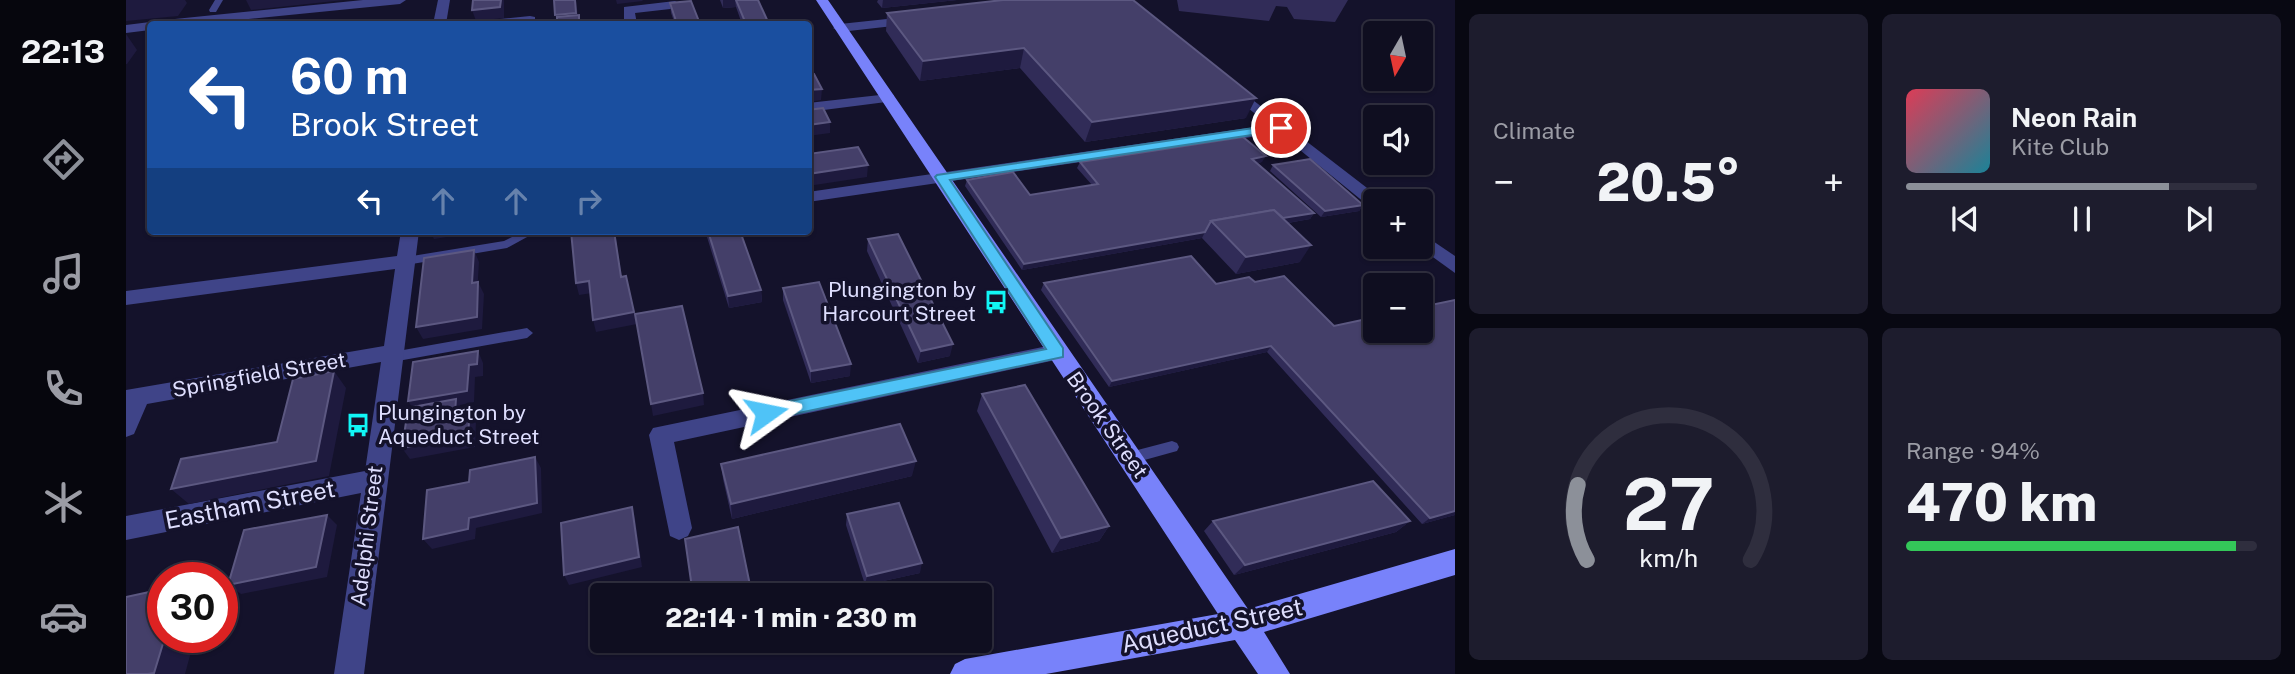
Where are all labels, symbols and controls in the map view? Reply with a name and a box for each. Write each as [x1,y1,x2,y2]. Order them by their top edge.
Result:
north arrow [1363,21,1433,91]
map controls [1363,21,1433,343]
text: 22:13 [21,33,105,70]
text: 60 m [290,47,409,105]
icon: left [175,49,266,140]
pin [1251,98,1311,158]
text: Neon Rain [2011,102,2137,133]
button: sound [1363,105,1433,175]
text: Brook Street [290,106,479,143]
icon: arrive [1262,109,1300,147]
text: Climate [1493,117,1575,144]
text: Kite Club [2011,133,2109,160]
icon: directions [39,135,88,184]
text: 20.5° [1596,152,1741,213]
text: − [1493,160,1514,205]
text: + [1823,160,1844,205]
icon: left [351,182,389,220]
icon: ahead [424,182,462,220]
icon: ahead [497,182,535,220]
icon: right [570,182,608,220]
button: + [1363,189,1433,259]
icon: previous [1946,200,1984,238]
icon: pause [2063,200,2101,238]
icon: next [2180,200,2218,238]
icon: music [39,249,88,298]
button: − [1363,273,1433,343]
place label: Plungington by Harcourt Street [822,277,976,326]
bus stop icon: Plungington by Harcourt Street [982,288,1010,316]
street label: Springfield Street [170,347,348,402]
icon: phone [39,364,88,413]
street label: Brook Street [1062,367,1153,483]
position arrow [729,376,803,450]
place label: Plungington by Aqueduct Street [378,400,539,449]
bus stop icon: Plungington by Aqueduct Street [344,411,372,439]
text: Range · 94% [1906,437,2040,464]
text: 27 [1623,461,1714,546]
street label: Adelphi Street [345,464,388,608]
text: 470 km [1906,472,2097,533]
street label: Eastham Street [162,474,337,534]
icon: climate [39,478,88,527]
text: km/h [1639,543,1698,573]
speed limit sign: 30 [147,562,238,653]
icon: car [39,592,88,641]
street label: Aqueduct Street [1119,592,1305,658]
text: 22:14 · 1 min · 230 m [665,602,917,633]

